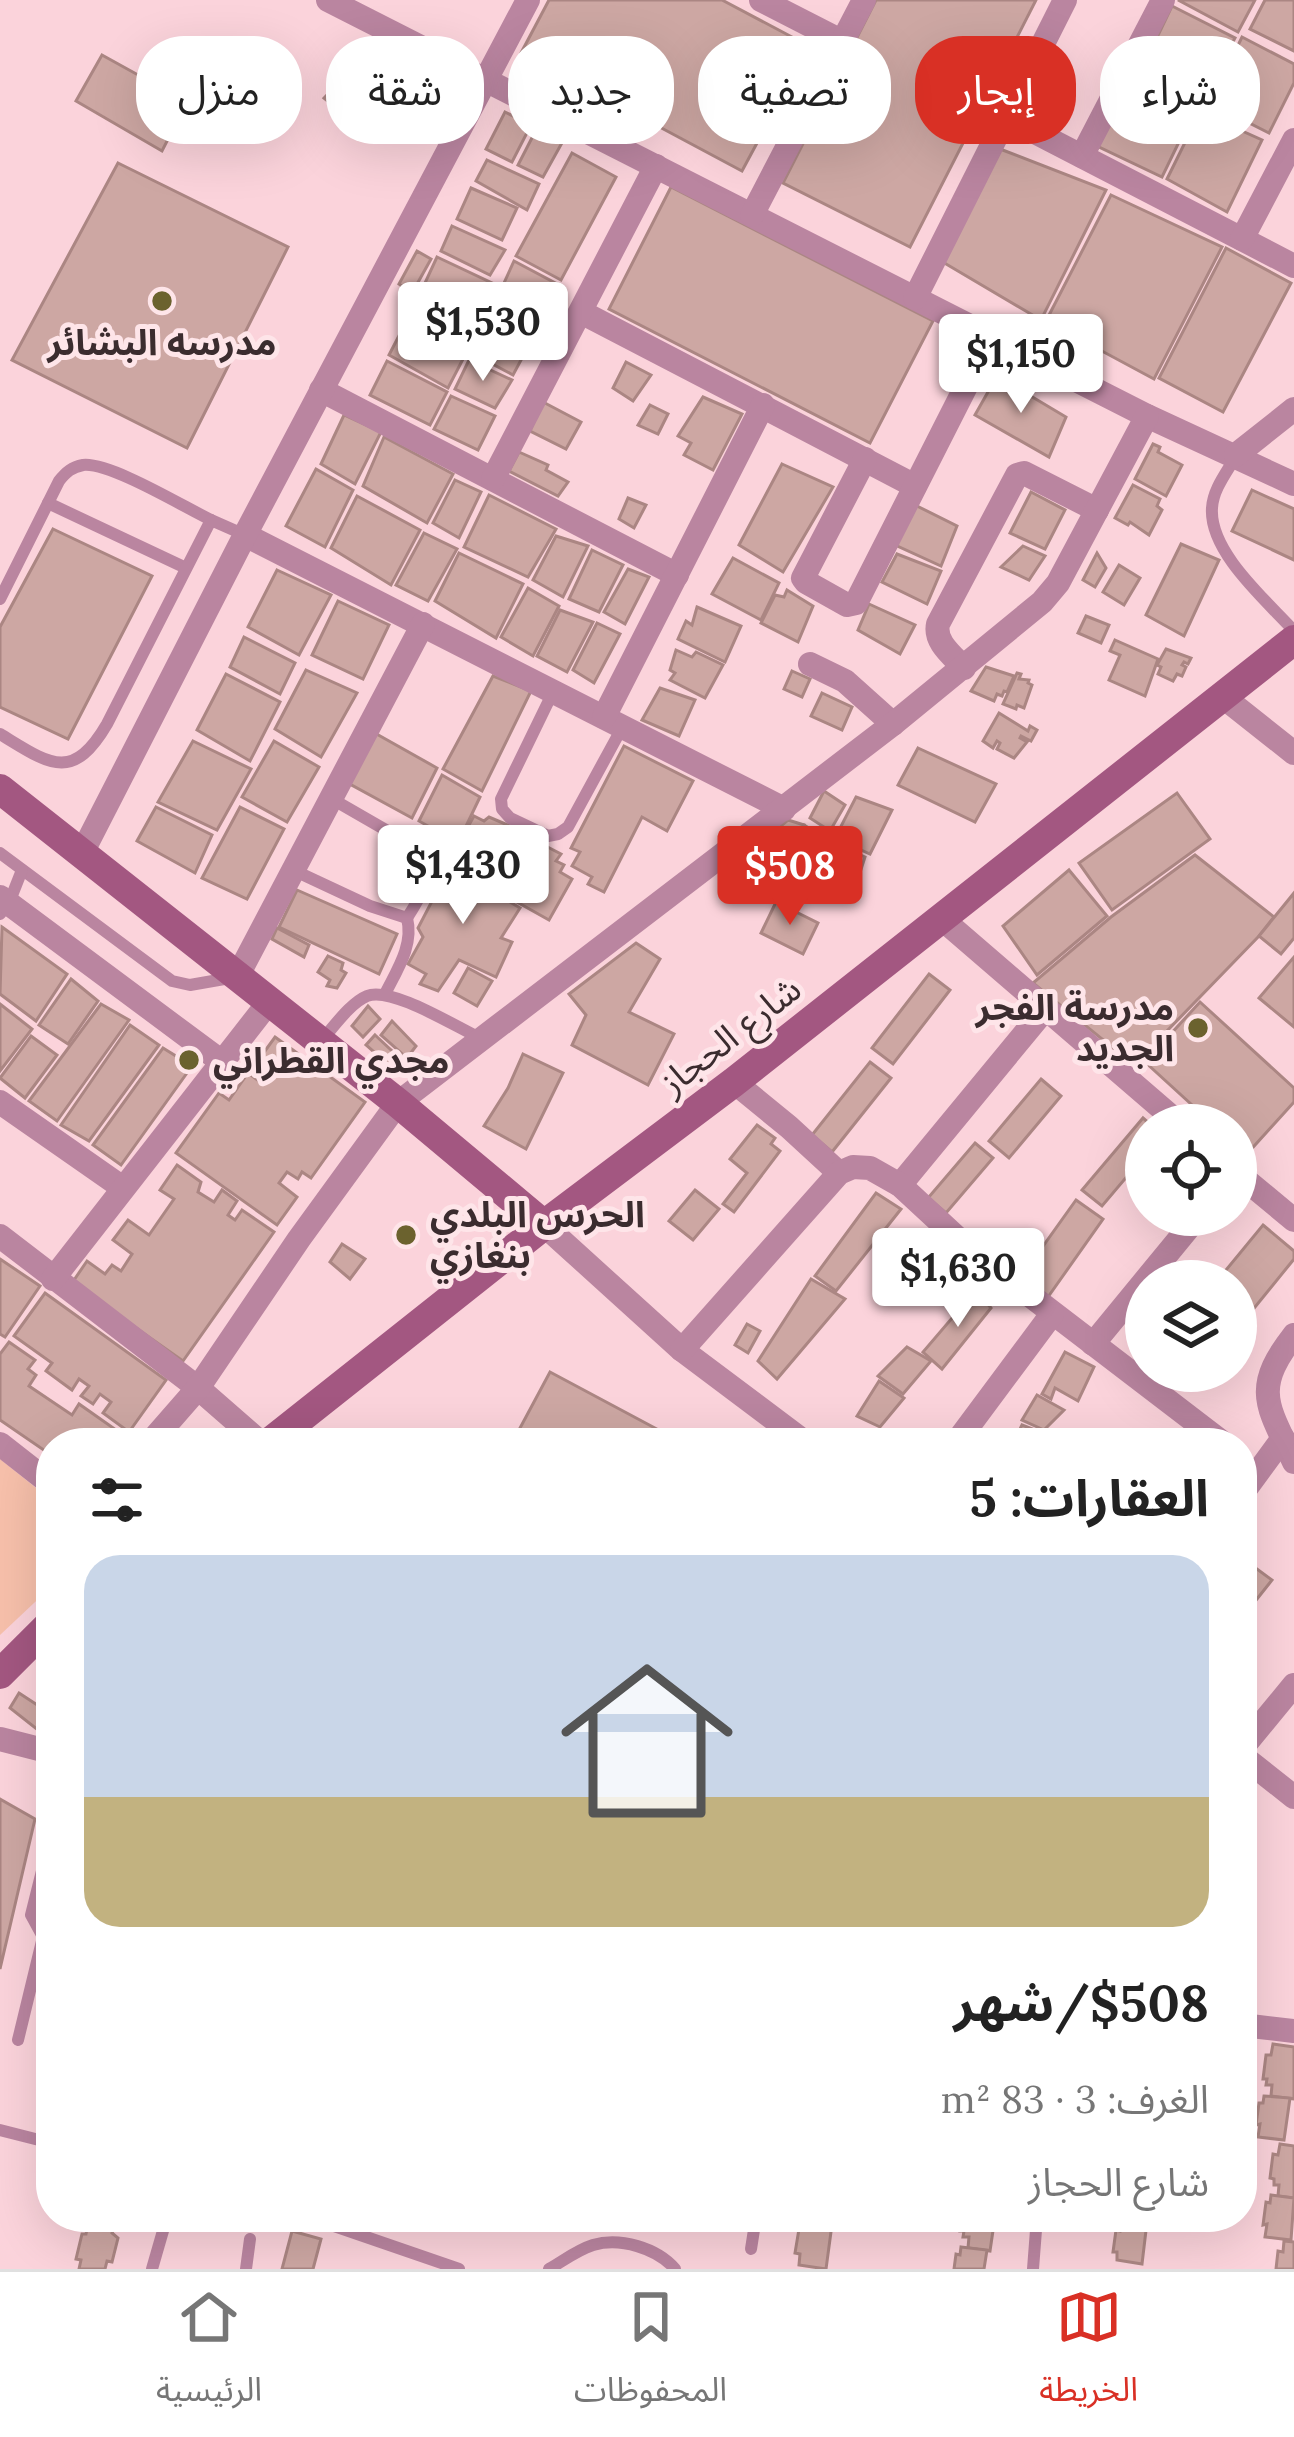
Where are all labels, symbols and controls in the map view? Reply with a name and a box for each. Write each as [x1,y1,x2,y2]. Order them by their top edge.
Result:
chip: منزل [136,36,302,144]
chip: شقة [326,36,484,144]
chip: جديد [508,36,674,144]
chip: تصفية [698,36,891,144]
chip: إيجار [915,36,1076,144]
chip: شراء [1100,36,1260,144]
pin: $1,530 [385,282,581,384]
marker: مدرسه البشائر [149,288,175,314]
text: $1,530 [425,296,541,346]
pin: $1,150 [923,314,1119,416]
place label: مدرسه البشائر [46,319,276,365]
text: $1,150 [966,328,1076,378]
pin: $1,430 [365,825,561,927]
pin: $508 [719,826,861,928]
text: $1,430 [405,839,521,889]
text: $508 [744,840,836,890]
street label: شارع الحجاز [649,965,812,1108]
place label: مدرسة الفجر الجديد [974,984,1174,1071]
marker: مدرسة الفجر الجديد [1185,1015,1211,1041]
place label: مجدي القطراني [213,1037,449,1089]
marker: مجدي القطراني [176,1047,202,1073]
map controls [1125,1104,1257,1392]
button: locate [1125,1104,1257,1236]
place label: الحرس البلدي بنغازي [430,1191,645,1284]
marker: الحرس البلدي بنغازي [393,1222,419,1248]
pin: $1,630 [860,1228,1056,1330]
text: $1,630 [899,1242,1017,1292]
button: layers [1125,1260,1257,1392]
text: العقارات: 5 [969,1465,1209,1530]
icon: filters [84,1467,150,1533]
icon: home [539,1633,755,1849]
text: $508/شهر [954,1970,1209,2035]
text: الغرف: 3 · 83 m² [941,2074,1209,2124]
text: شارع الحجاز [1028,2157,1209,2207]
tab: الرئيسية [156,2284,262,2425]
tab: المحفوظات [574,2284,727,2425]
tab: الخريطة [1039,2284,1138,2425]

